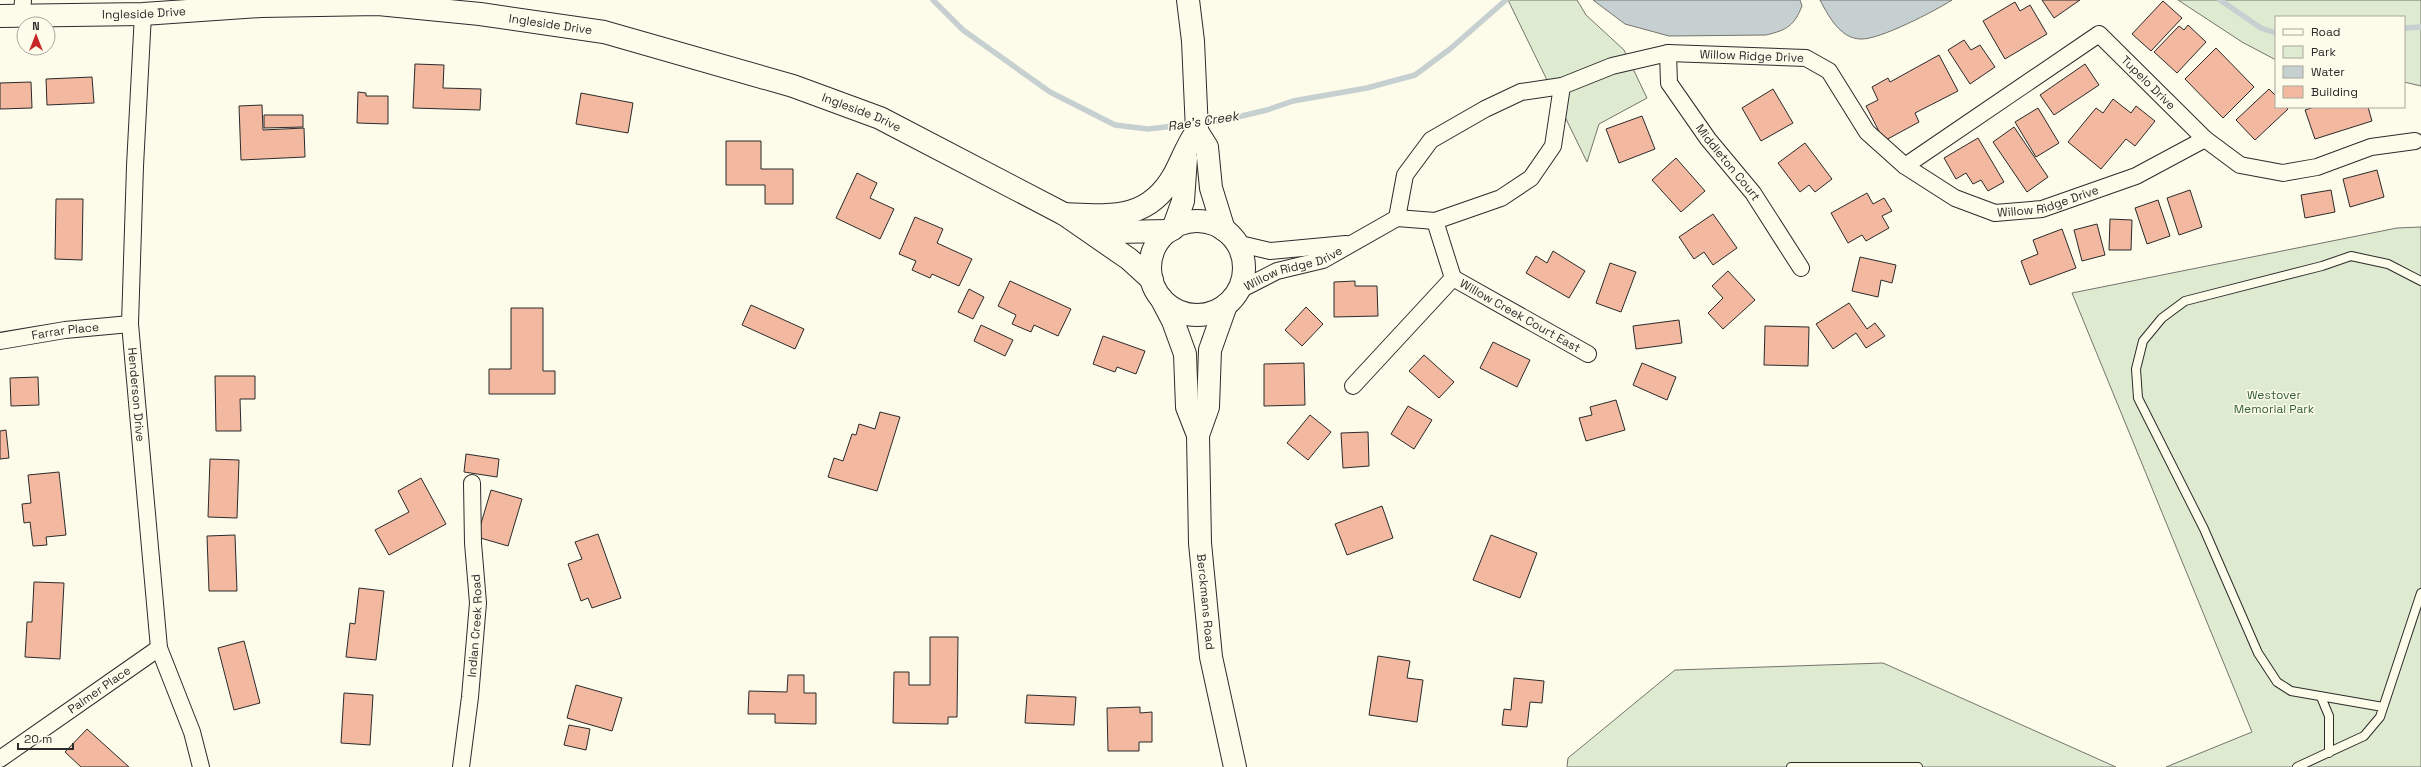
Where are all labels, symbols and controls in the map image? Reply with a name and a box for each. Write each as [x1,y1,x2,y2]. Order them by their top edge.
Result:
street label: Ingleside Drive [102,3,186,23]
street label: Ingleside Drive [508,10,593,38]
north arrow [16,16,56,56]
legend [2275,16,2405,108]
text: N [32,19,40,33]
text: Road [2311,24,2340,40]
text: Park [2311,44,2336,60]
street label: Willow Ridge Drive [1699,46,1804,66]
street label: Tupelo Drive [2118,52,2179,113]
text: Water [2311,64,2345,80]
text: Building [2311,84,2358,100]
street label: Ingleside Drive [820,89,904,136]
water label: Rae's Creek [1166,107,1242,135]
street label: Middleton Court [1692,121,1764,204]
street label: Willow Ridge Drive [1996,182,2101,221]
street label: Willow Ridge Drive [1241,243,1345,295]
street label: Willow Creek Court East [1457,275,1583,356]
street label: Farrar Place [30,319,100,344]
street label: Henderson Drive [124,347,148,442]
park label: Westover Memorial Park [2234,387,2315,417]
street label: Berckmans Road [1193,553,1218,651]
street label: Indian Creek Road [464,574,486,678]
street label: Palmer Place [65,662,134,717]
scale bar [18,725,73,751]
text: 20 m [24,731,52,747]

